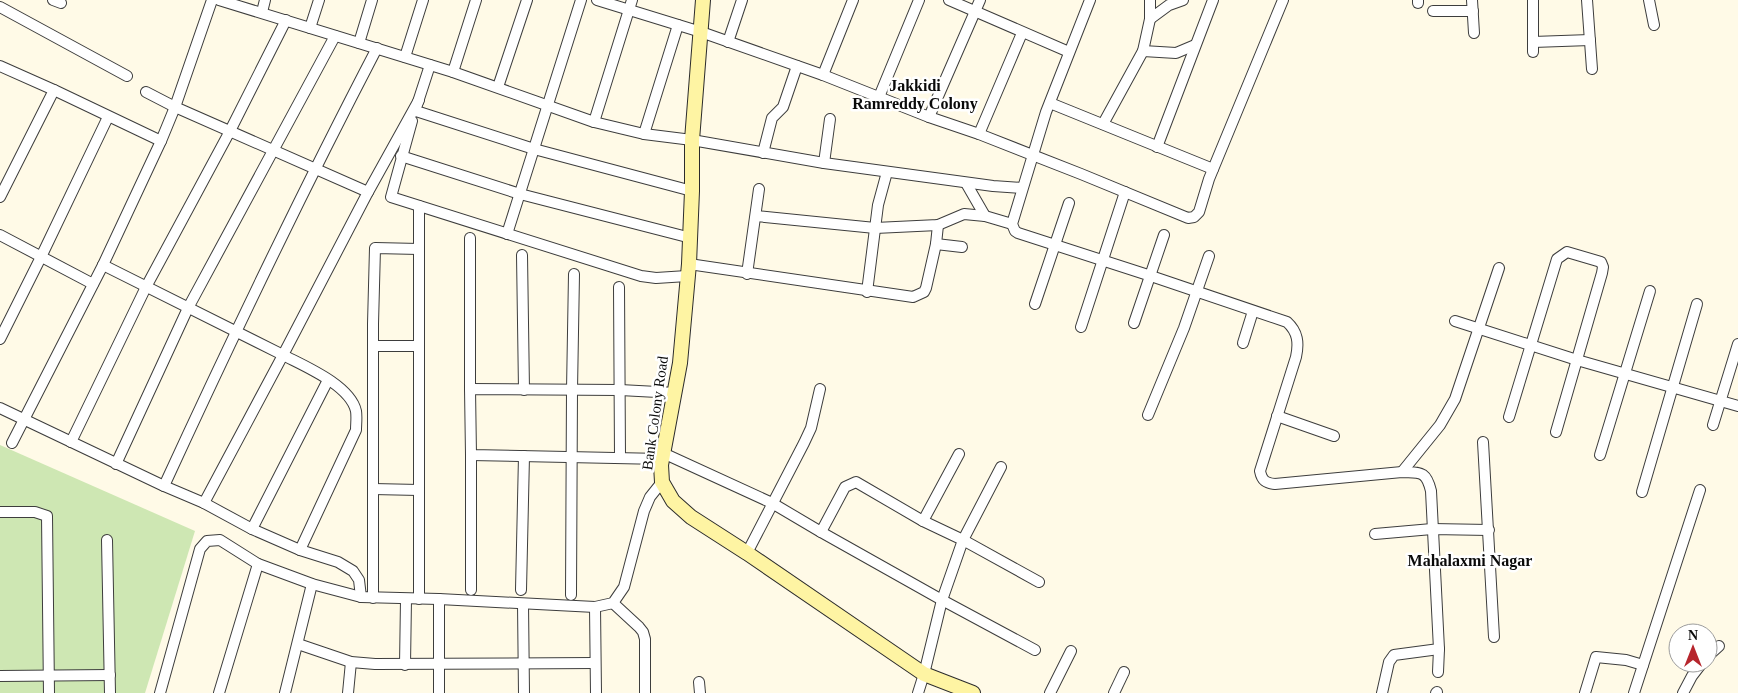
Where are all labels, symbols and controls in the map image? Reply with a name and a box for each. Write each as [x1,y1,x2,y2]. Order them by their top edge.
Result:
district label: Jakkidi Ramreddy Colony [852,77,978,113]
street label: Bank Colony Road [639,354,671,471]
district label: Mahalaxmi Nagar [1408,552,1532,570]
north arrow [1668,623,1718,673]
text: N [1688,628,1698,643]

